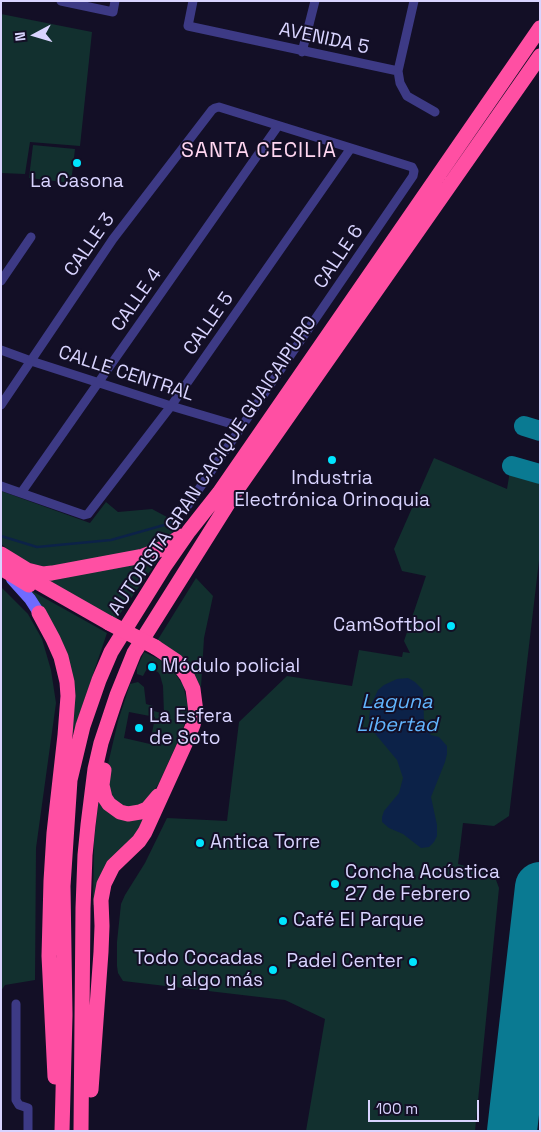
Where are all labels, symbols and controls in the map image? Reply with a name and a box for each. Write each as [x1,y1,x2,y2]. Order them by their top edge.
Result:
north arrow [10,10,60,60]
street label: AVENIDA 5 [277,18,371,60]
text: N [11,31,30,42]
district label: SANTA CECILIA [179,138,339,164]
marker: La Casona [71,157,83,169]
place label: La Casona [30,171,124,193]
street label: CALLE 3 [60,209,120,281]
street label: CALLE 6 [309,221,369,293]
street label: CALLE 4 [107,264,167,336]
street label: CALLE 5 [179,288,239,360]
street label: AUTOPISTA GRAN CACIQUE GUAICAIPURO [104,312,322,620]
street label: CALLE CENTRAL [55,341,197,407]
marker: Industria Electrónica Orinoquia [326,454,338,466]
place label: Industria Electrónica Orinoquia [234,468,430,512]
place label: CamSoftbol [333,615,441,637]
marker: CamSoftbol [445,620,457,632]
place label: Módulo policial [162,656,300,678]
marker: Módulo policial [146,661,158,673]
water label: Laguna Libertad [356,691,438,738]
place label: La Esfera de Soto [149,706,233,750]
marker: La Esfera de Soto [133,722,145,734]
place label: Antica Torre [210,832,320,854]
marker: Antica Torre [194,837,206,849]
place label: Concha Acústica 27 de Febrero [345,862,500,906]
marker: Concha Acústica 27 de Febrero [329,878,341,890]
place label: Café El Parque [293,910,424,932]
marker: Café El Parque [277,915,289,927]
place label: Todo Cocadas y algo más [134,948,263,992]
place label: Padel Center [286,951,403,973]
marker: Padel Center [407,956,419,968]
marker: Todo Cocadas y algo más [267,964,279,976]
scale bar [371,1090,482,1122]
text: 100 m [376,1099,418,1118]

